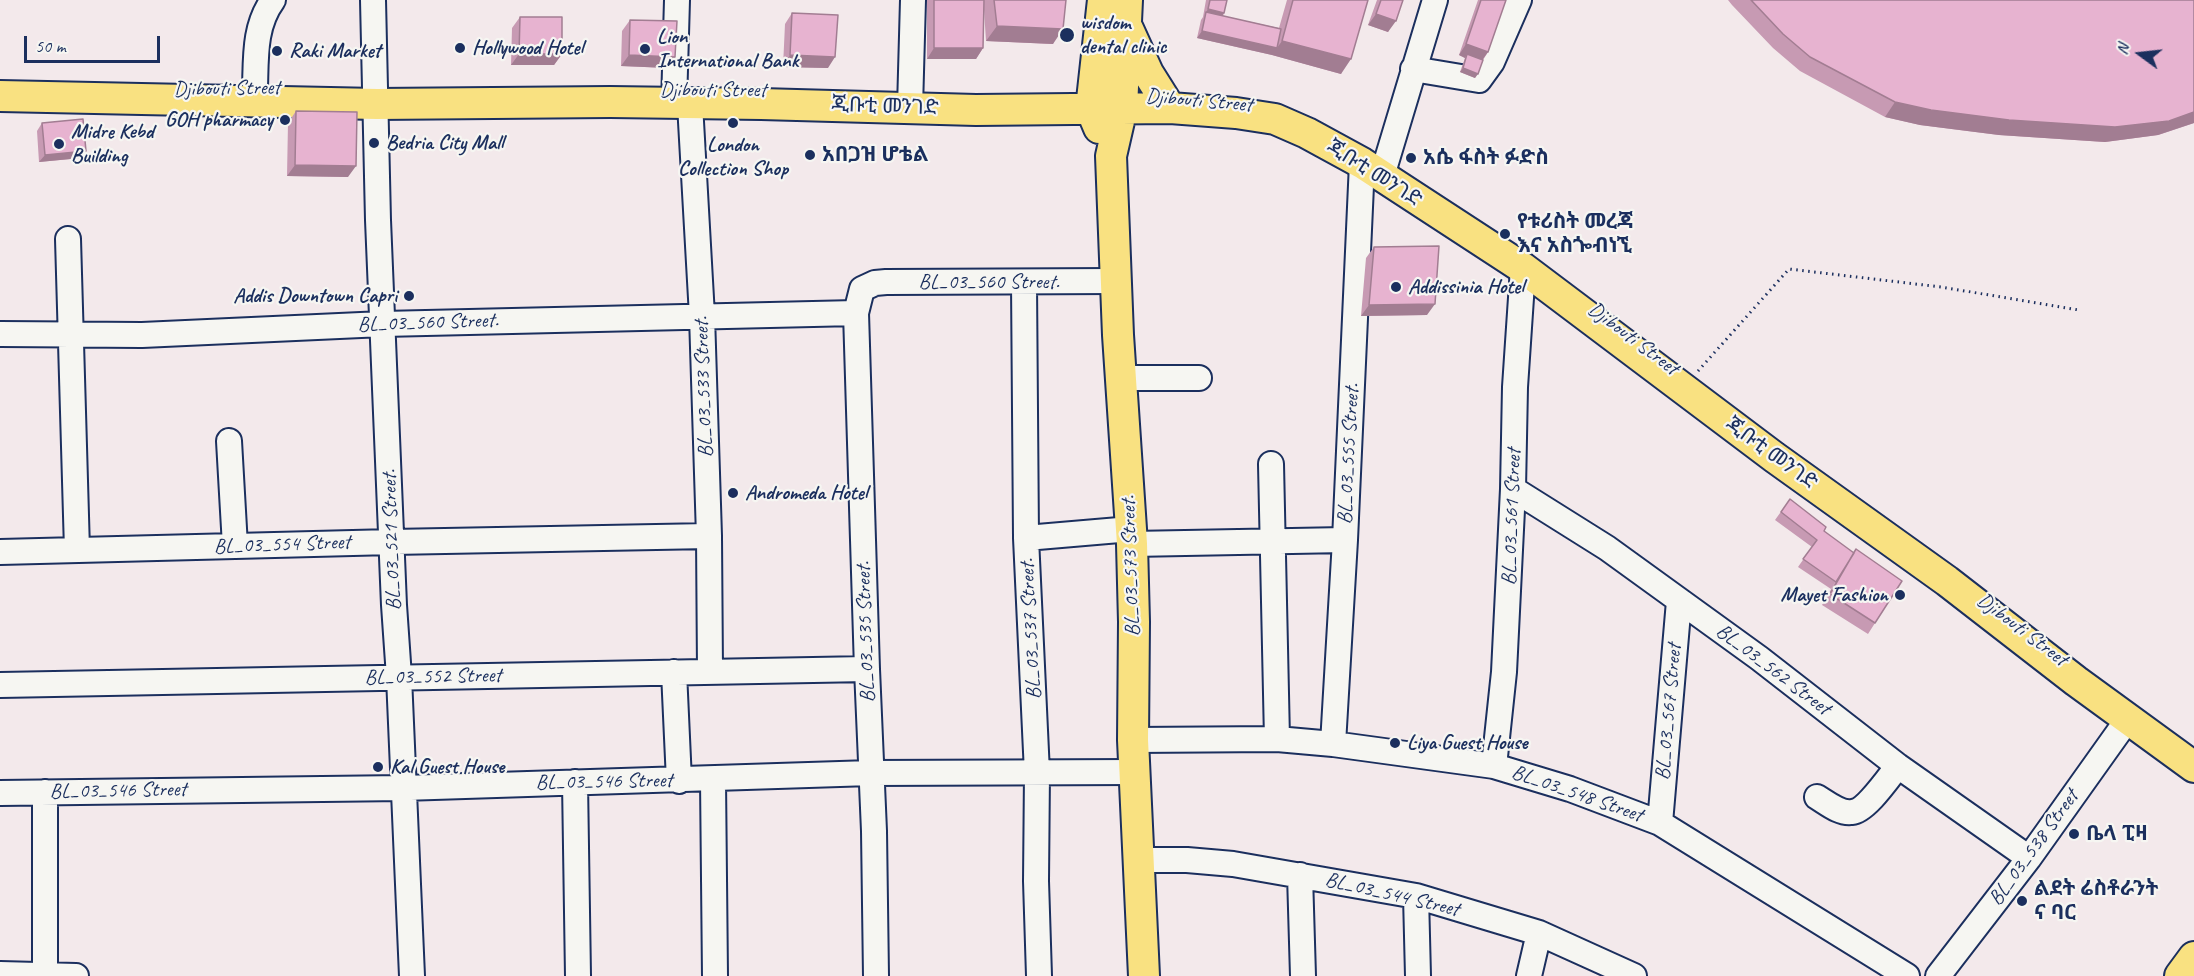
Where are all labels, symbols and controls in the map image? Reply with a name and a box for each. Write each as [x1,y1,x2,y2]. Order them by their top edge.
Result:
place label: wisdom dental clinic [1080,10,1166,60]
scale bar [27,24,164,62]
place label: Lion International Bank [657,24,798,74]
north arrow [2110,24,2170,84]
marker: wisdom dental clinic [1058,26,1076,44]
text: 50 m [35,35,66,57]
place label: Hollywood Hotel [472,35,583,61]
place label: Raki Market [289,38,381,64]
marker: Hollywood Hotel [453,41,467,55]
marker: Lion International Bank [638,42,652,56]
text: N [2112,42,2134,57]
marker: Raki Market [270,44,284,58]
street label: Djibouti Street [174,75,280,103]
street label: Djibouti Street [660,77,766,103]
street label: Djibouti Street [1145,84,1253,118]
street label: ጂቡቲ መንገድ [831,93,939,121]
place label: GOH pharmacy [165,107,273,133]
marker: GOH pharmacy [278,113,292,127]
marker: London Collection Shop [726,116,740,130]
place label: Midre Kebd Building [71,119,153,169]
place label: Bedria City Mall [386,130,503,156]
place label: London Collection Shop [678,132,788,182]
street label: ጂቡቲ መንገድ [1322,135,1426,213]
marker: Bedria City Mall [367,136,381,150]
marker: Midre Kebd Building [52,137,66,151]
place label: አበጋዝ ሆቴል [822,142,928,168]
place label: አሴ ፋስት ፉድስ [1423,145,1549,171]
marker: አበጋዝ ሆቴል [803,148,817,162]
marker: አሴ ፋስት ፉድስ [1404,151,1418,165]
place label: የቱሪስት መረጃ እና አስጐብነኚ [1517,209,1633,259]
marker: የቱሪስት መረጃ እና አስጐብነኚ [1498,227,1512,241]
street label: BL_03_560 Street. [919,269,1059,295]
place label: Addissinia Hotel [1408,274,1524,300]
marker: Addissinia Hotel [1389,280,1403,294]
place label: Addis Downtown Capri [233,283,397,309]
marker: Addis Downtown Capri [402,289,416,303]
street label: Djibouti Street [1583,297,1683,381]
street label: BL_03_560 Street. [357,308,499,338]
street label: BL_03_533 Street. [689,316,719,458]
street label: BL_03_555 Street. [1333,383,1365,525]
street label: ጂቡቲ መንገድ [1720,412,1822,496]
street label: BL_03_561 Street [1497,448,1527,586]
street label: BL_03_521 Street. [377,469,407,611]
place label: Andromeda Hotel [745,480,867,506]
marker: Andromeda Hotel [726,486,740,500]
street label: BL_03_573 Street. [1116,495,1146,637]
street label: BL_03_554 Street [213,530,351,560]
street label: BL_03_537 Street. [1015,558,1047,700]
street label: BL_03_535 Street. [851,561,881,703]
place label: Mayet Fashion [1781,582,1888,608]
marker: Mayet Fashion [1893,588,1907,602]
street label: Djibouti Street [1972,588,2072,672]
street label: BL_03_562 Street [1711,619,1835,721]
street label: BL_03_567 Street [1650,643,1688,781]
street label: BL_03_552 Street [364,663,502,691]
place label: Liya Guest House [1407,730,1527,756]
marker: Liya Guest House [1388,736,1402,750]
place label: Kal Guest House [390,754,504,780]
marker: Kal Guest House [371,760,385,774]
street label: BL_03_548 Street [1508,760,1646,828]
street label: BL_03_546 Street [535,768,673,796]
street label: BL_03_546 Street [49,777,187,805]
street label: BL_03_538 Street [1984,785,2084,911]
place label: ቤላ ፒዛ [2086,821,2148,847]
marker: ቤላ ፒዛ [2067,827,2081,841]
street label: BL_03_544 Street [1323,867,1461,923]
place label: ልደት ሬስቶራንት ና ባር [2034,876,2158,926]
marker: ልደት ሬስቶራንት ና ባር [2015,894,2029,908]

